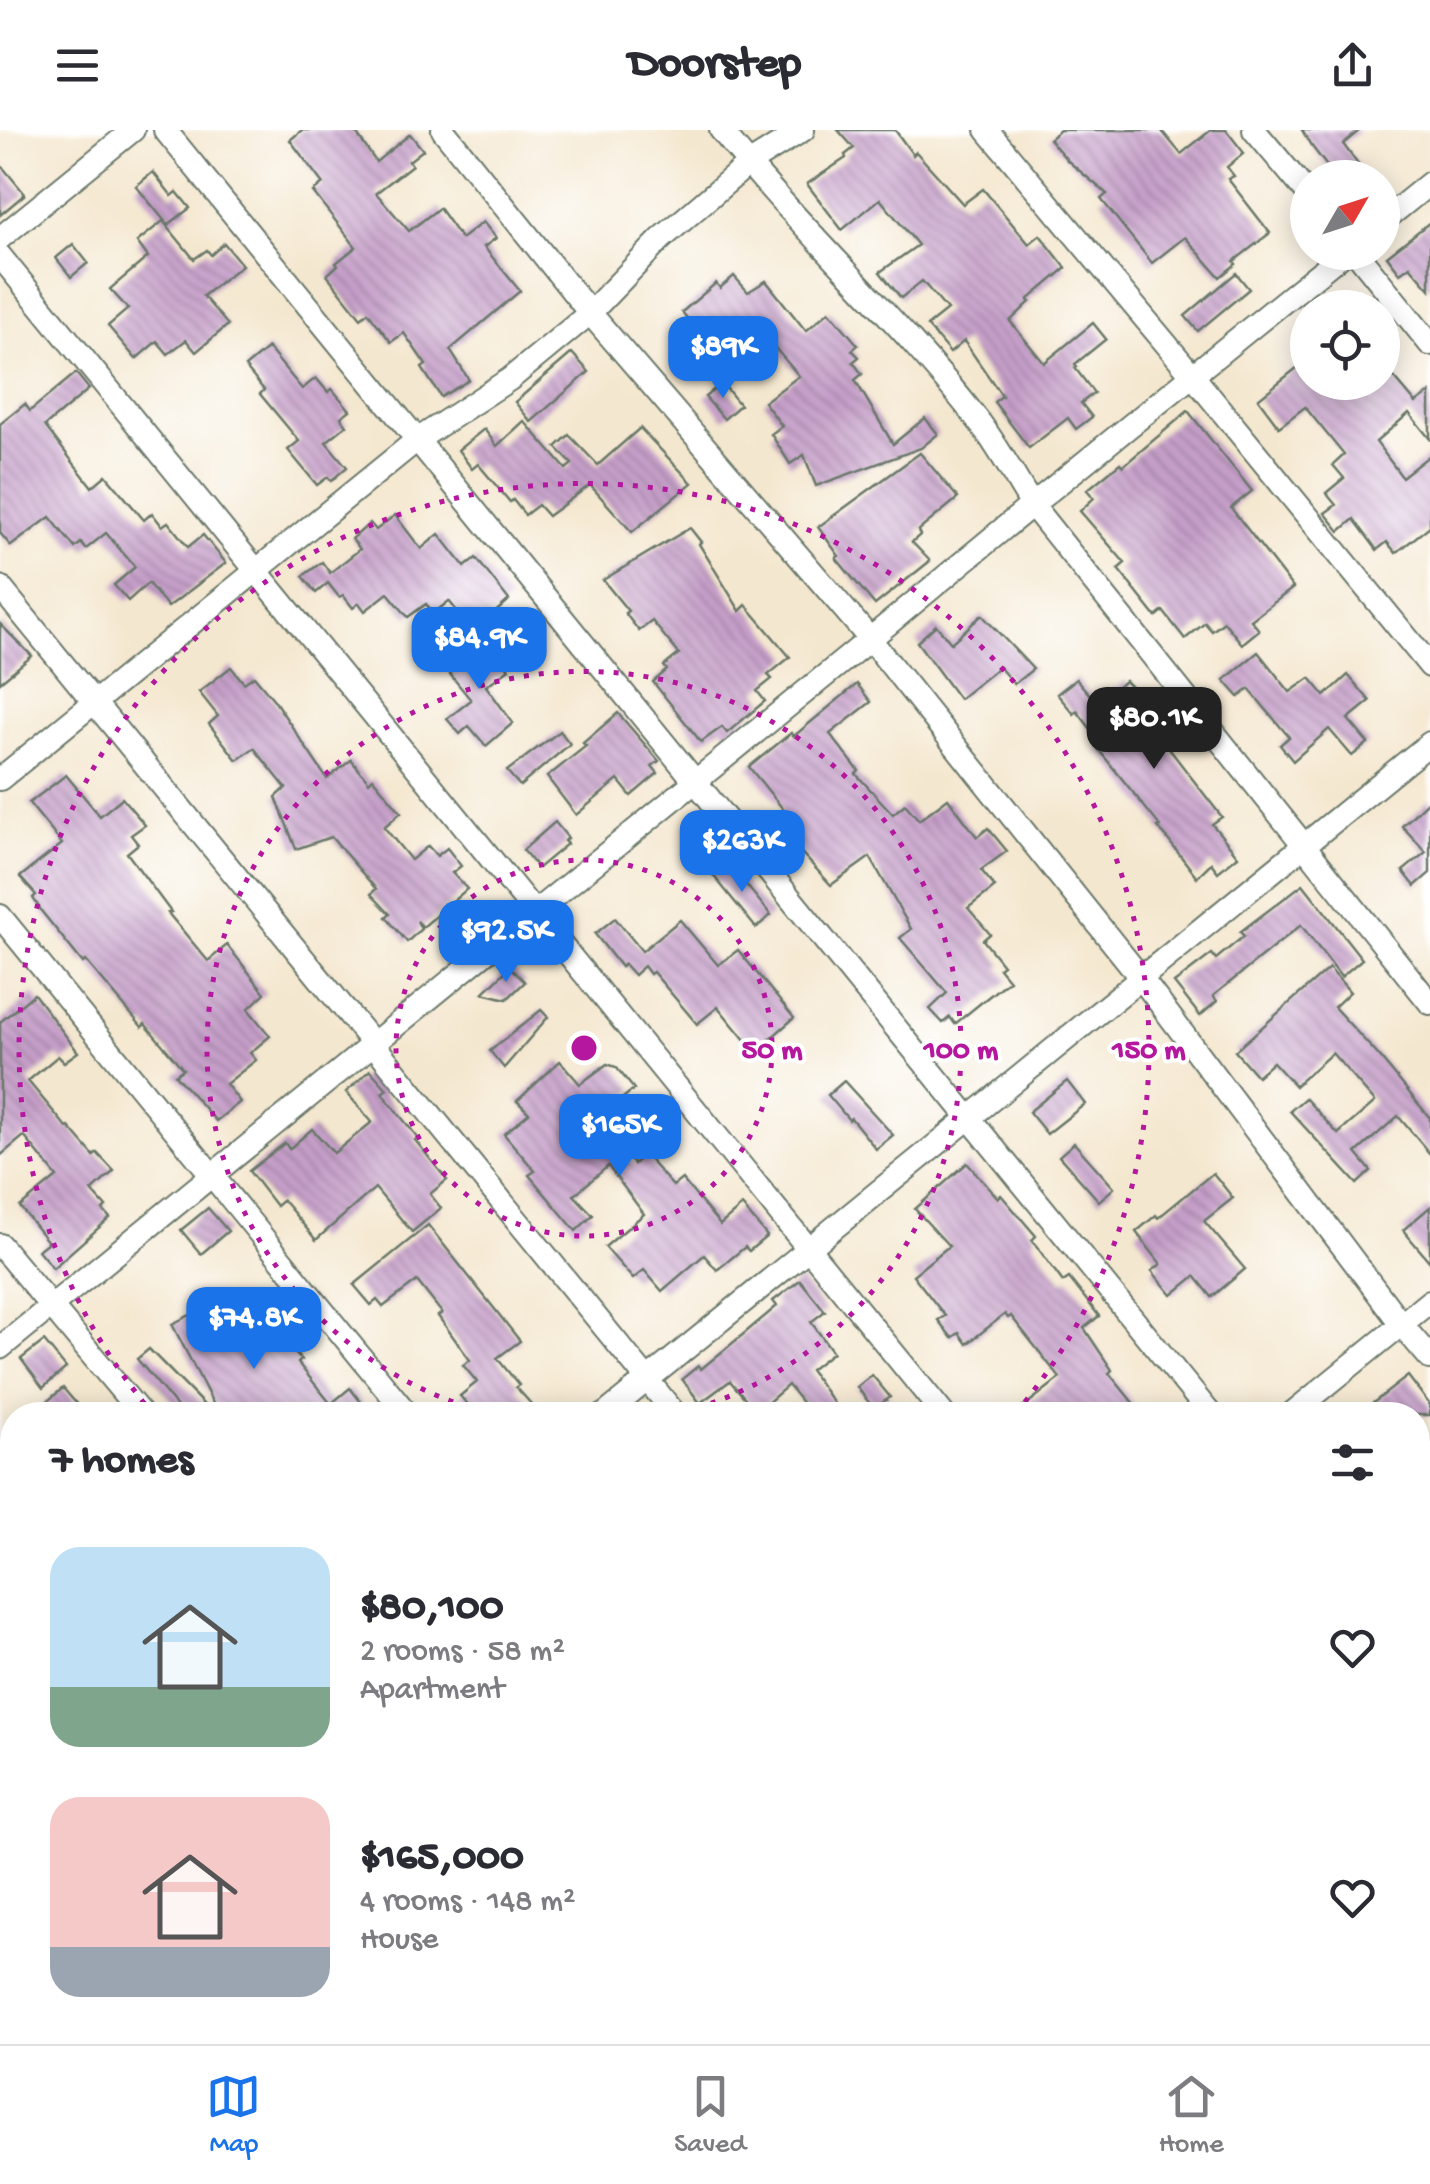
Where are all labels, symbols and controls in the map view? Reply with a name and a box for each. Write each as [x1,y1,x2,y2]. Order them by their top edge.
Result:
icon: menu [50,38,105,93]
icon: share [1325,38,1380,93]
text: Doorstep [629,39,801,92]
north arrow [1290,160,1400,270]
map controls [1290,160,1400,400]
button: locate [1290,290,1400,400]
pin: $89K [664,316,782,401]
text: $89K [690,329,756,367]
pin: $84.9K [398,607,560,692]
text: $84.9K [434,620,524,658]
pin: $80.1K [1073,687,1235,772]
text: $80.1K [1109,700,1199,738]
pin: $263K [672,810,812,895]
text: $263K [702,823,782,861]
pin: $92.5K [425,900,587,985]
text: $92.5K [461,913,551,951]
centre of rings [566,1030,602,1066]
text: 50 m [741,1035,803,1070]
text: 100 m [923,1035,999,1070]
text: 150 m [1111,1035,1186,1070]
pin: $165K [550,1094,690,1179]
text: $165K [581,1107,659,1145]
pin: $74.8K [173,1287,335,1372]
text: $74.8K [208,1300,300,1338]
icon: filters [1325,1435,1380,1490]
text: 7 homes [50,1438,193,1487]
text: $80,100 [360,1585,504,1634]
icon: home [130,1587,250,1707]
icon: heart [1325,1620,1380,1675]
text: 2 rooms · 58 m² [360,1634,565,1672]
text: Apartment [360,1672,504,1710]
text: $165,000 [360,1835,524,1884]
icon: home [130,1837,250,1957]
icon: heart [1325,1870,1380,1925]
text: 4 rooms · 148 m² [360,1884,576,1922]
text: House [360,1922,438,1960]
tab: Map [206,2069,261,2162]
tab: Saved [674,2069,746,2162]
tab: Home [1159,2069,1224,2162]

